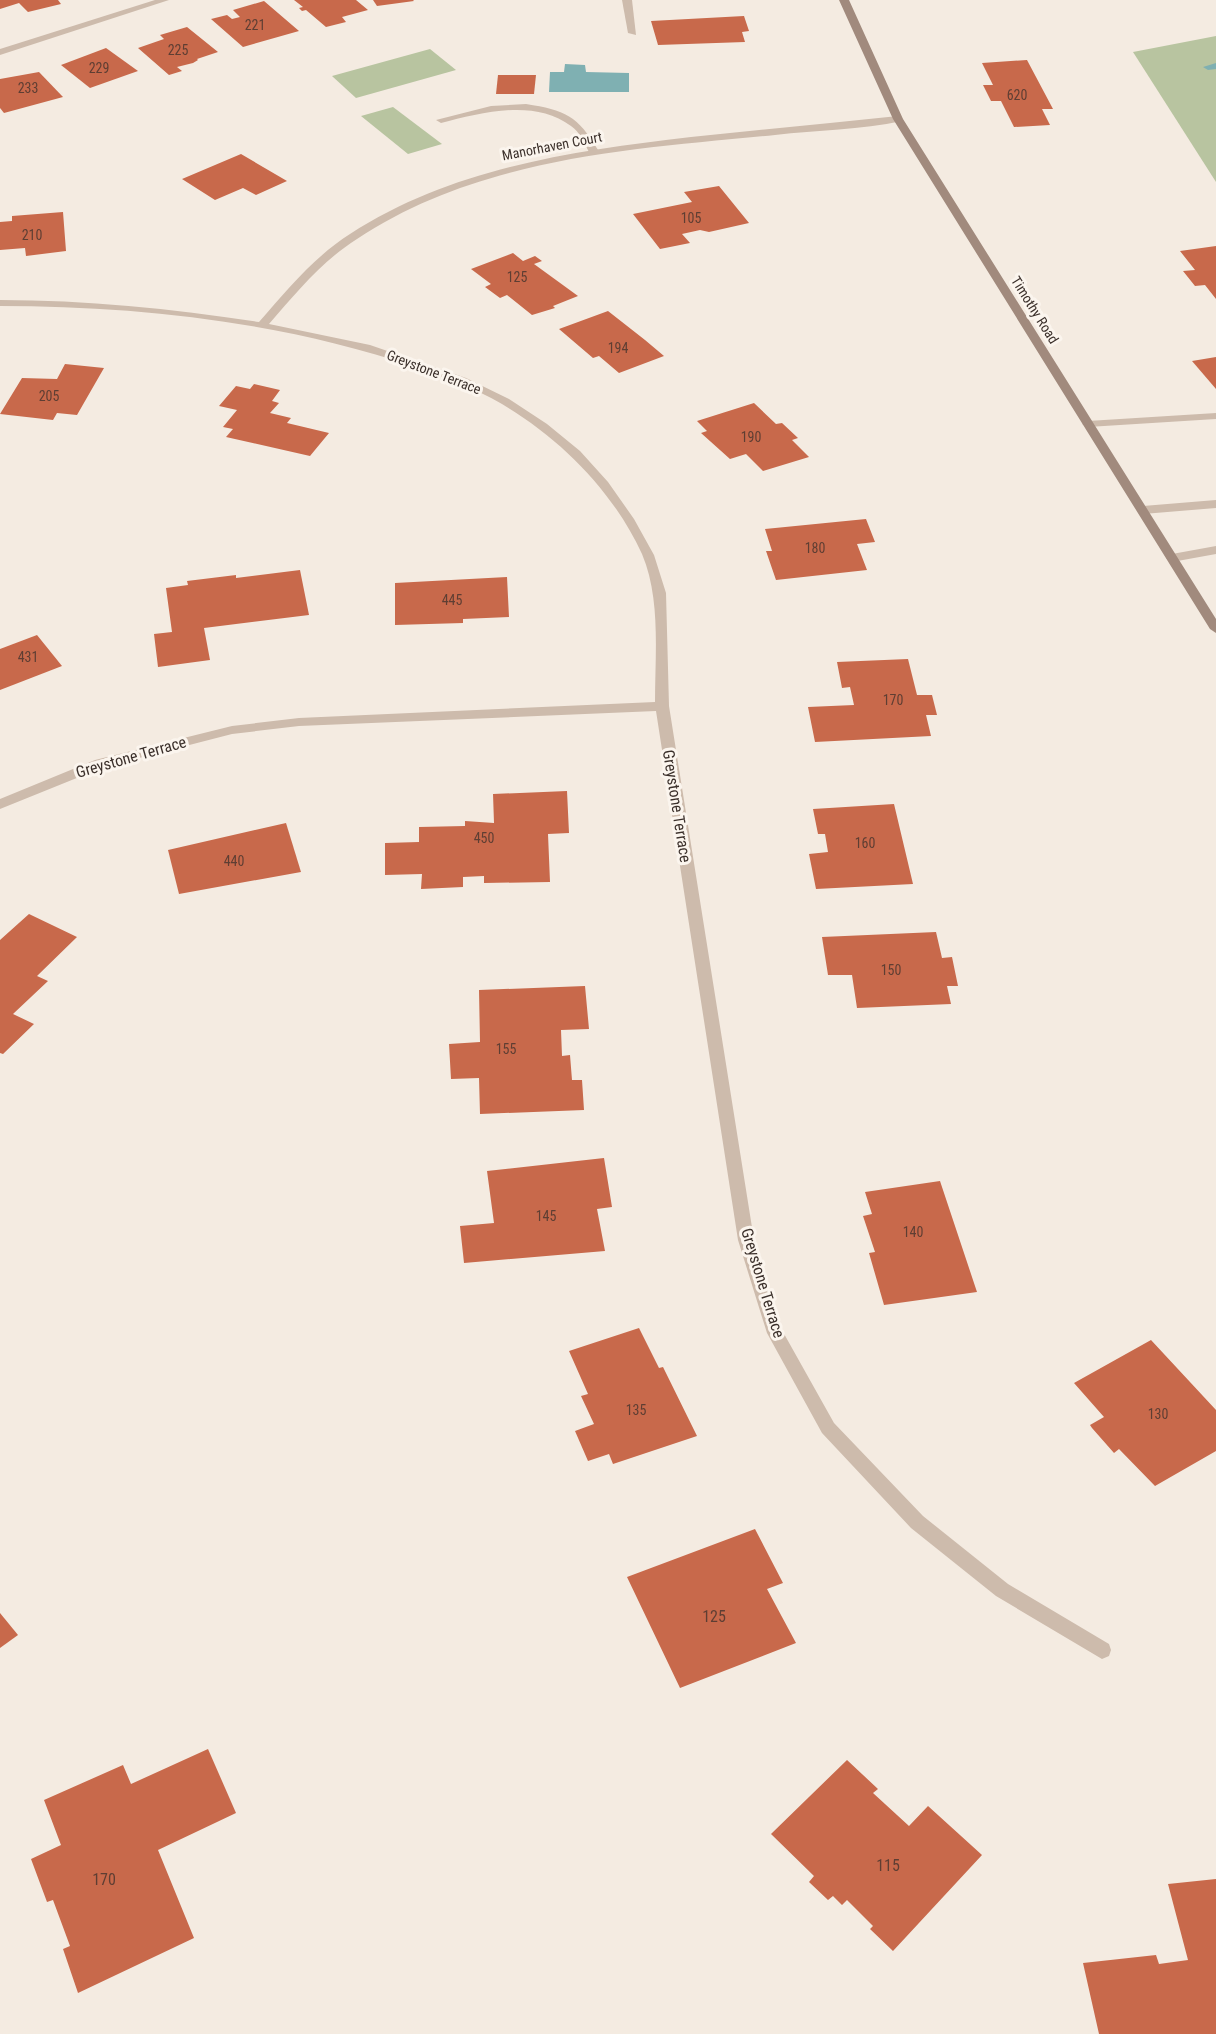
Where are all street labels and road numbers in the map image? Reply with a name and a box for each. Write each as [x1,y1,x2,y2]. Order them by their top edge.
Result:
street label: Manorhaven Court [501,128,603,164]
street label: Timothy Road [1008,273,1062,347]
street label: Greystone Terrace [385,347,484,397]
street label: Greystone Terrace [74,732,188,782]
street label: Greystone Terrace [659,748,695,864]
street label: Greystone Terrace [737,1226,789,1340]

